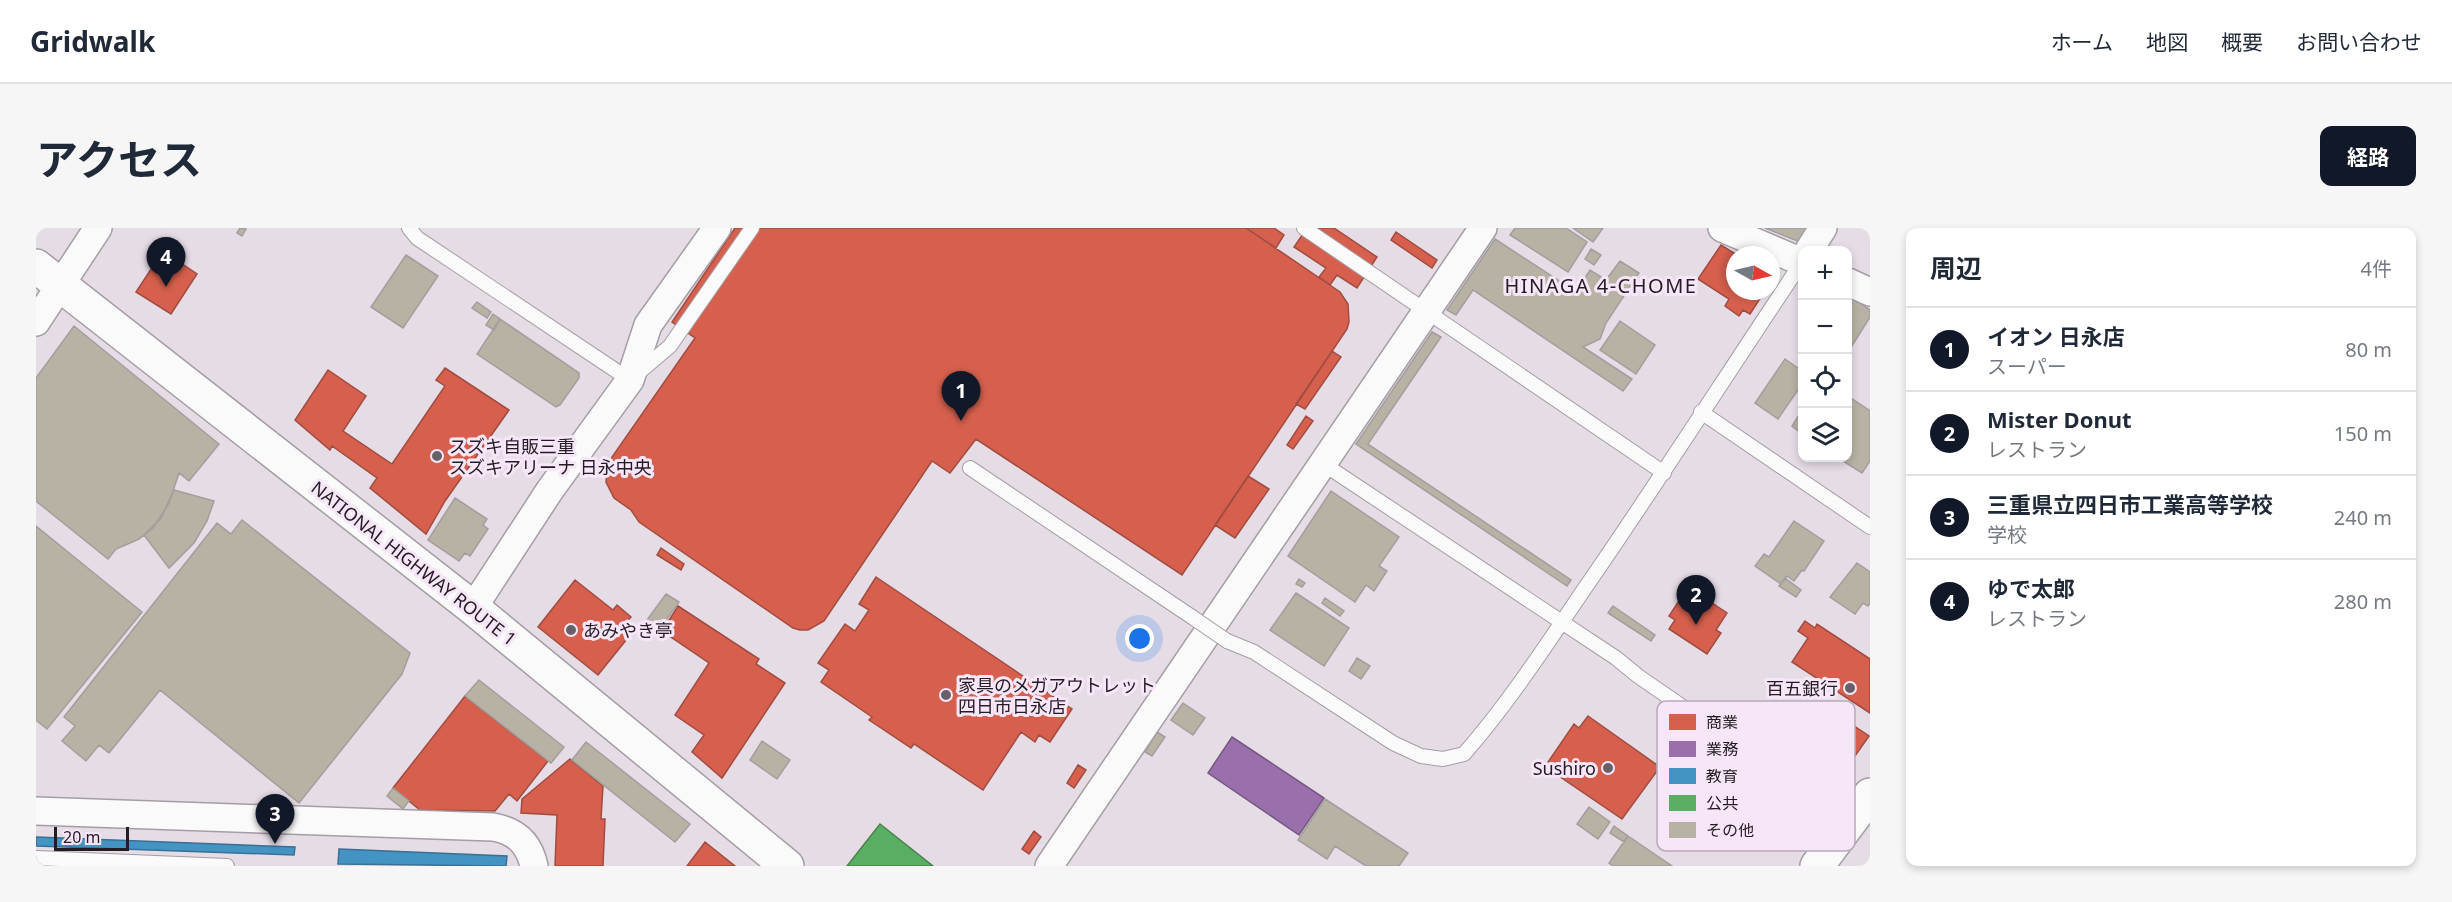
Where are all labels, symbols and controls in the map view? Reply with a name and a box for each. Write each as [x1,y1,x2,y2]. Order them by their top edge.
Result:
text: Gridwalk [30,22,155,60]
text: ホーム [2051,28,2113,56]
text: 地図 [2146,28,2188,56]
text: 概要 [2221,28,2263,56]
text: お問い合わせ [2296,28,2422,56]
button: 経路 [2320,126,2416,186]
text: アクセス [36,130,202,187]
pin: 4 [146,238,186,287]
north arrow [1726,246,1780,300]
map controls [1798,246,1852,462]
button: + [1798,246,1852,300]
text: 周辺 [1930,250,1982,286]
text: 4件 [2361,255,2392,282]
district label: HINAGA 4-CHOME [1505,272,1697,299]
button: − [1798,300,1852,354]
text: イオン 日永店 [1987,321,2125,351]
text: 1 [1944,336,1955,363]
text: 80 m [2345,336,2392,363]
text: スーパー [1987,353,2067,380]
button: locate [1798,354,1852,408]
pin: 1 [942,372,980,421]
text: Mister Donut [1987,404,2132,434]
button: layers [1798,408,1852,462]
text: 2 [1944,420,1955,447]
text: 150 m [2334,420,2392,447]
place label: スズキ自販三重 スズキアリーナ 日永中央 [449,434,652,479]
text: レストラン [1987,436,2087,463]
marker: スズキ自販三重 スズキアリーナ 日永中央 [430,449,444,463]
street label: NATIONAL HIGHWAY ROUTE 1 [307,475,521,651]
text: 三重県立四日市工業高等学校 [1987,489,2273,519]
text: 3 [1944,504,1955,531]
text: 240 m [2334,504,2392,531]
text: 学校 [1987,521,2027,548]
text: ゆで太郎 [1987,573,2075,603]
pin: 2 [1676,576,1716,625]
text: 4 [1944,588,1955,615]
text: 280 m [2334,588,2392,615]
text: レストラン [1987,605,2087,632]
place label: あみやき亭 [583,618,673,642]
marker: あみやき亭 [564,623,578,637]
your location [1125,624,1154,653]
place label: 家具のメガアウトレット 四日市日永店 [958,673,1156,718]
place label: 百五銀行 [1766,676,1838,700]
marker: 百五銀行 [1843,681,1857,695]
marker: 家具のメガアウトレット 四日市日永店 [939,688,953,702]
legend [1657,701,1855,851]
text: 商業 [1706,711,1738,733]
text: 業務 [1706,738,1738,760]
place label: Sushiro [1533,756,1596,780]
marker: Sushiro [1601,761,1615,775]
text: 教育 [1706,765,1738,787]
text: 公共 [1706,792,1738,814]
pin: 3 [256,794,294,844]
text: その他 [1706,819,1754,841]
scale bar [54,824,129,852]
text: 20 m [63,826,100,848]

